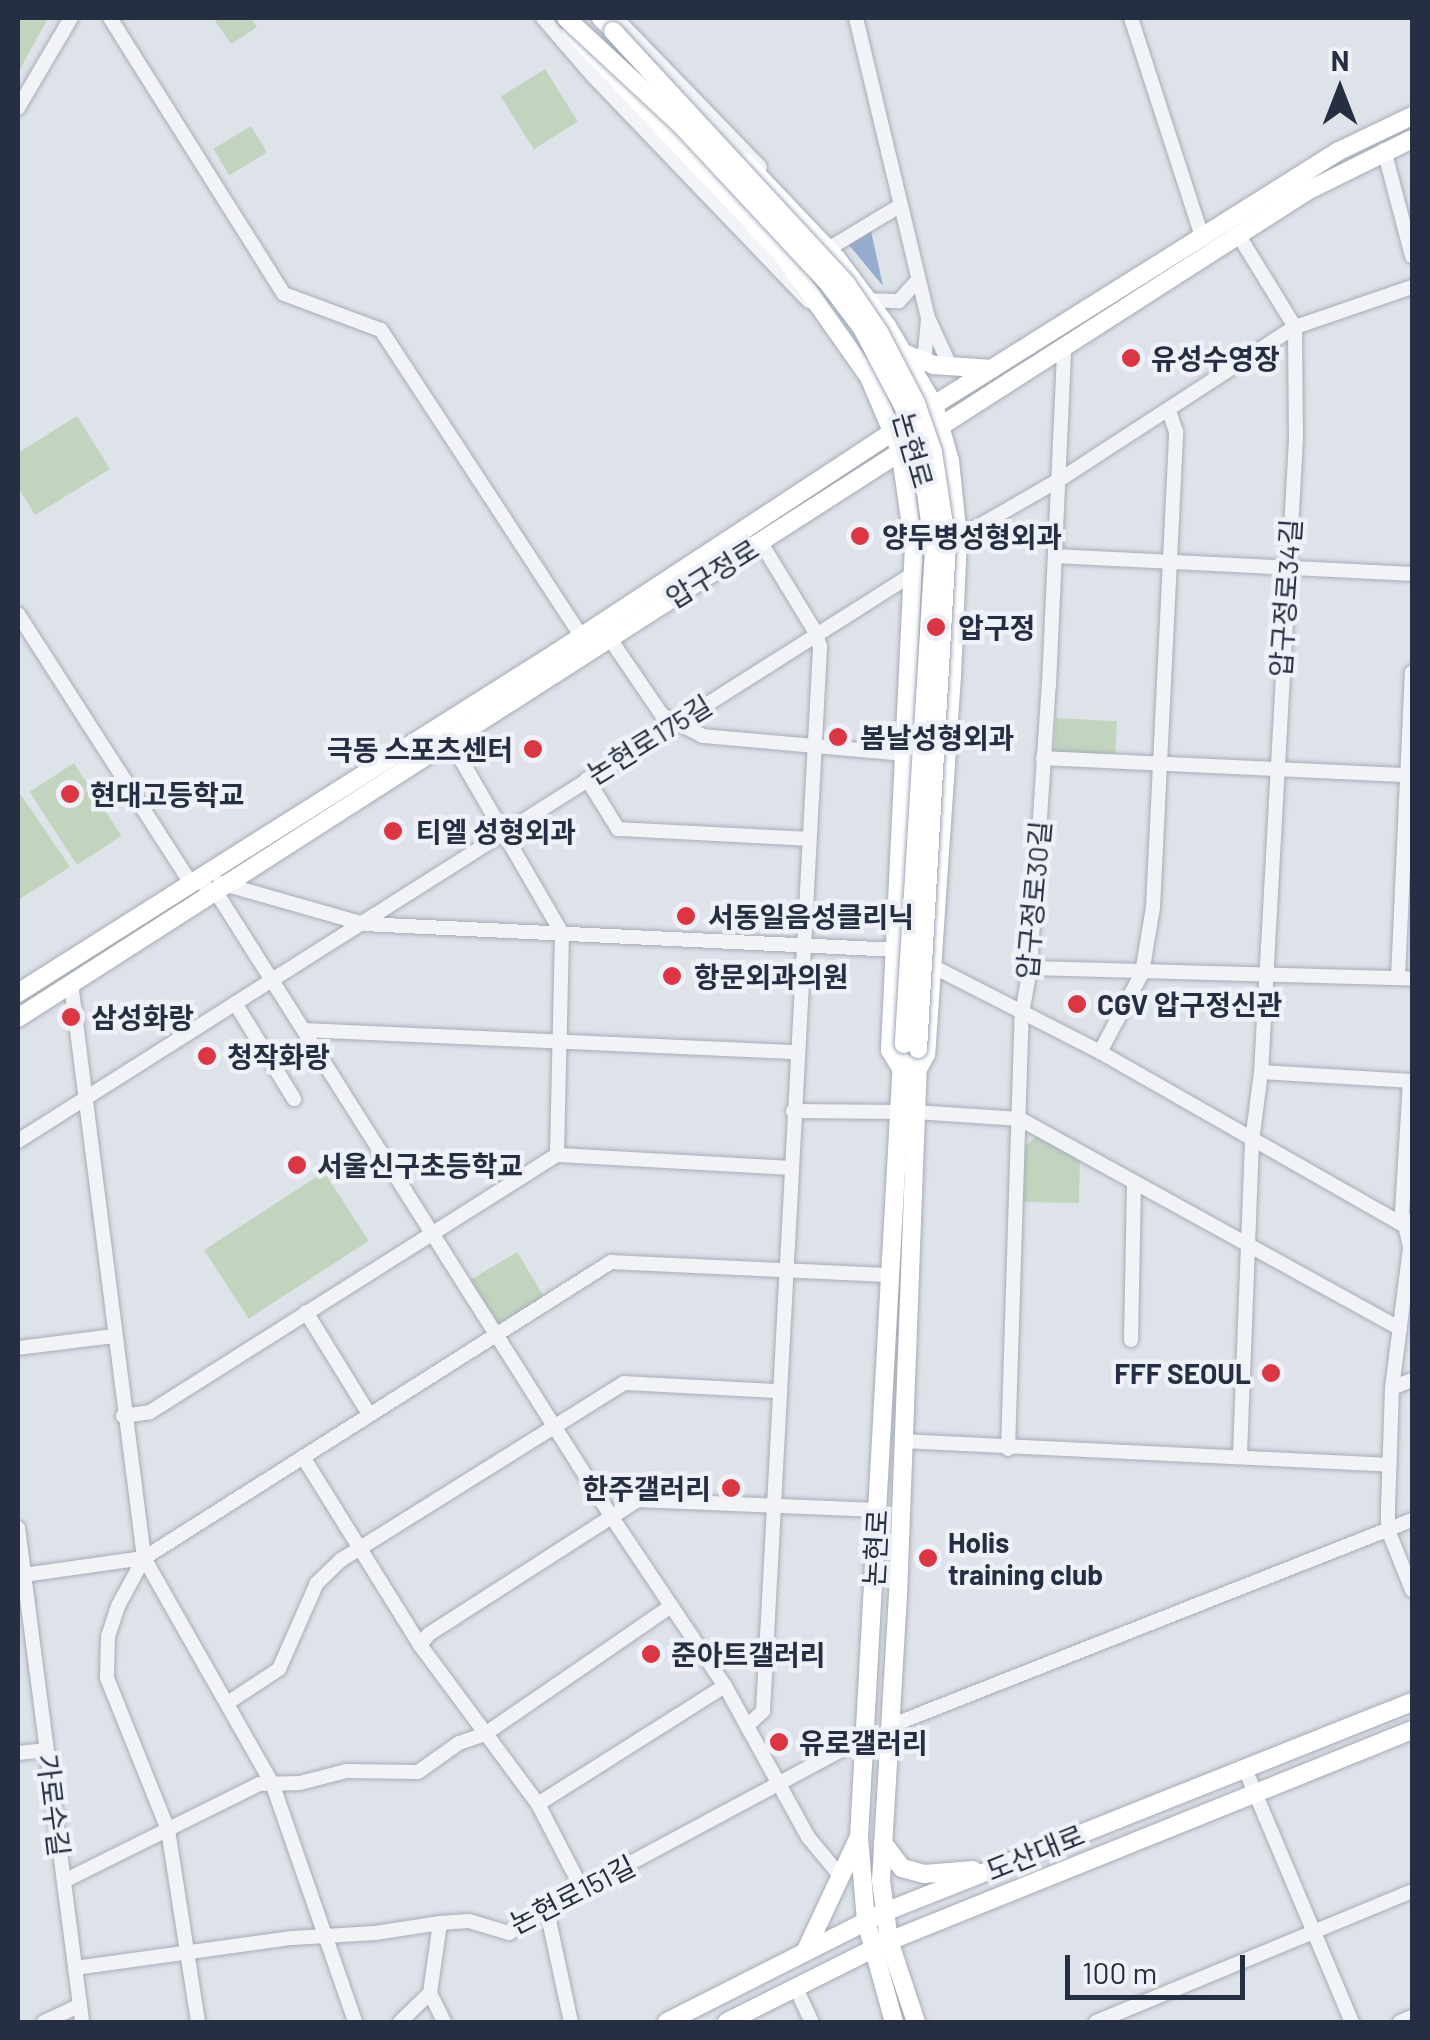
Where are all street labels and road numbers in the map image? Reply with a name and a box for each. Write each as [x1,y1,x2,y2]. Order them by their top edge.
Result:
street label: 논현로 [887,408,941,492]
street label: 압구정로34길 [1263,518,1307,678]
street label: 압구정로 [659,531,765,615]
street label: 논현로175길 [581,688,717,790]
street label: 압구정로30길 [1009,819,1057,981]
street label: 논현로 [856,1509,894,1587]
street label: 가로수길 [31,1752,77,1858]
street label: 도산대로 [981,1817,1089,1887]
street label: 논현로151길 [504,1848,640,1940]

